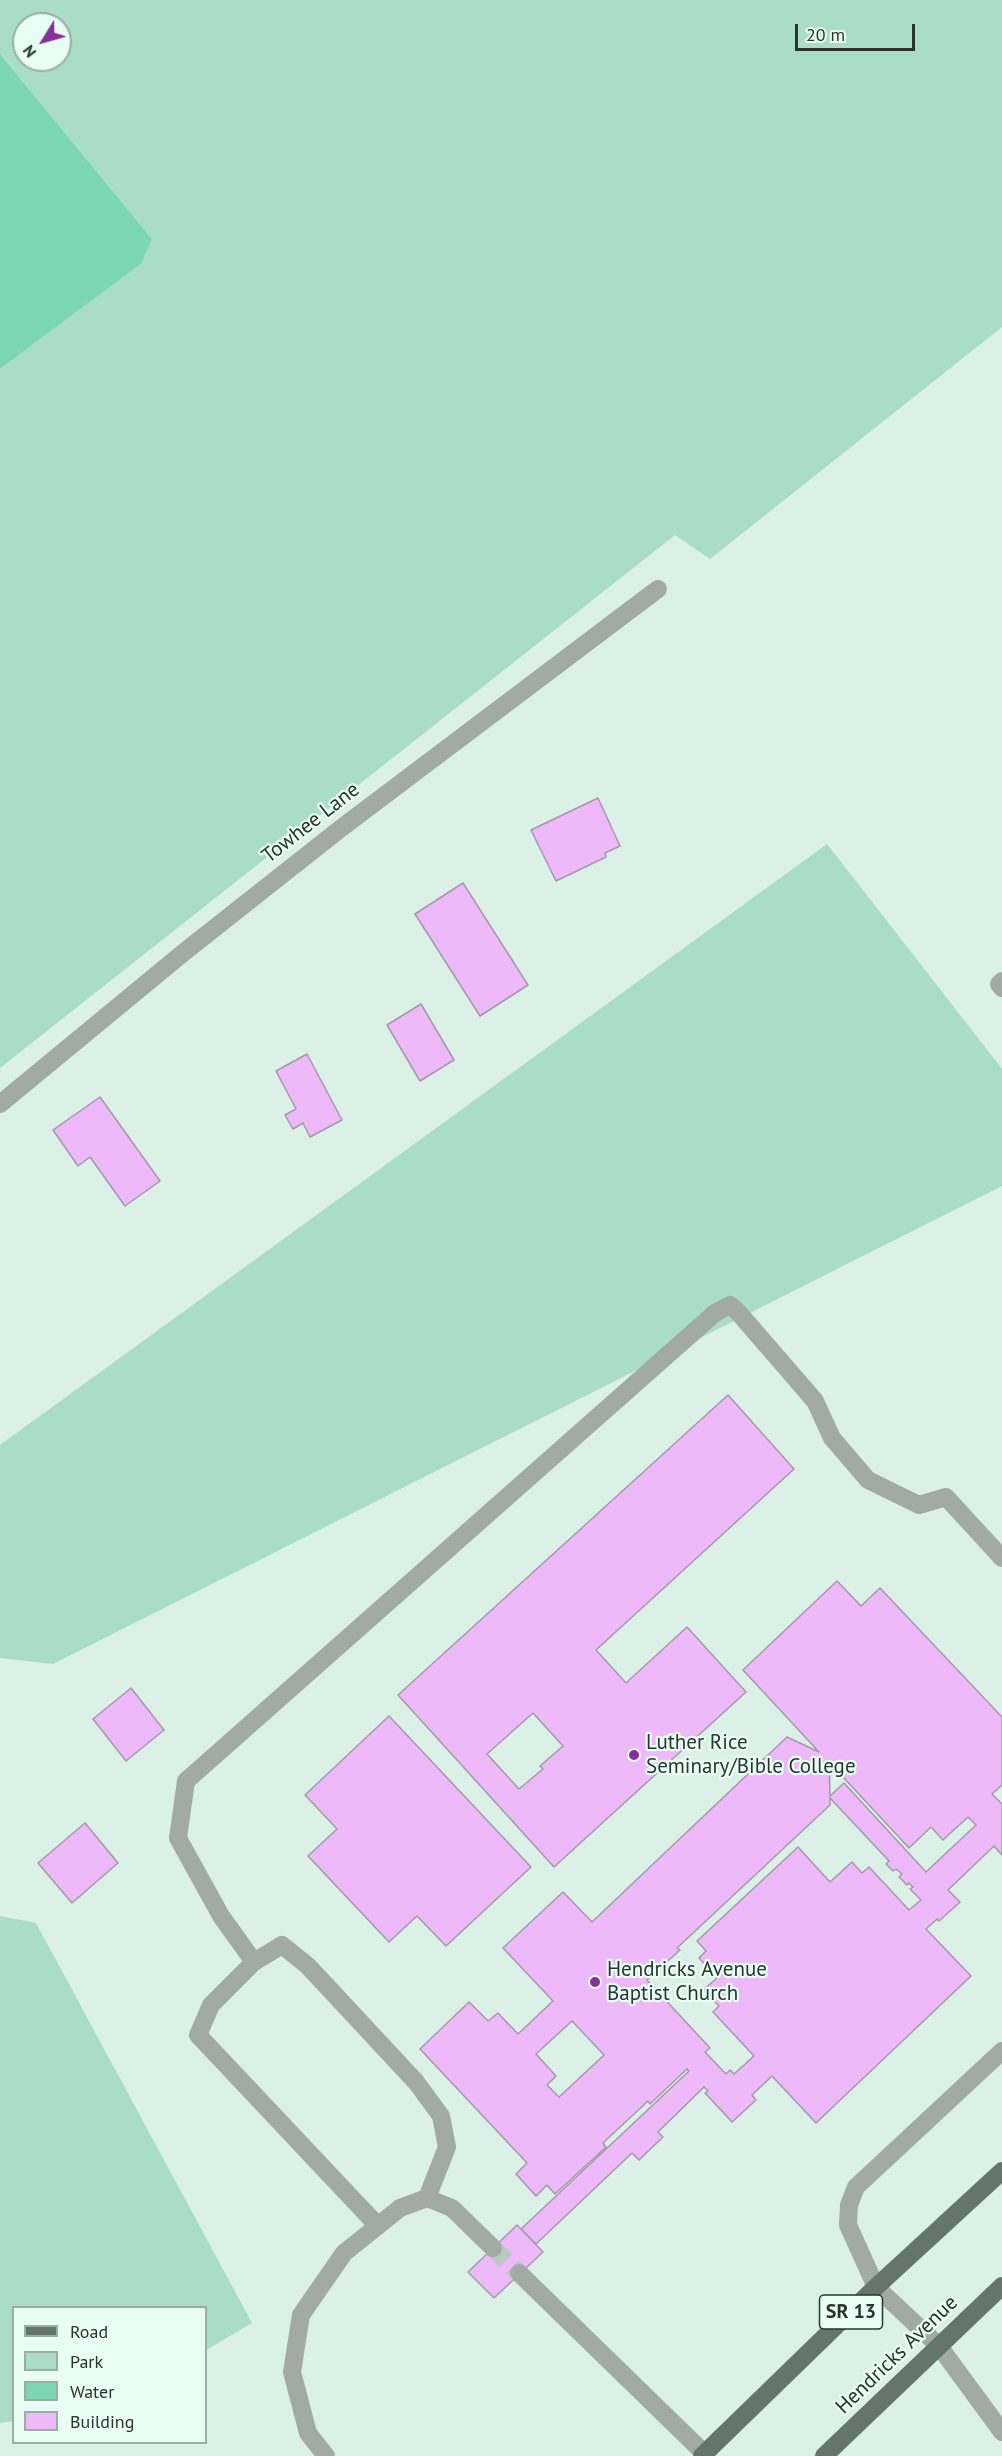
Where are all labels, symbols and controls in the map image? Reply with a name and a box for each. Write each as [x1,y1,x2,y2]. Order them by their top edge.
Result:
north arrow [12,12,72,72]
scale bar [798,12,918,50]
text: 20 m [806,23,845,46]
text: N [18,41,40,62]
street label: Towhee Lane [257,777,365,869]
place label: Luther Rice Seminary/Bible College [646,1730,856,1780]
marker: Luther Rice Seminary/Bible College [627,1748,641,1762]
place label: Hendricks Avenue Baptist Church [607,1957,767,2007]
marker: Hendricks Avenue Baptist Church [588,1975,602,1989]
street label: Hendricks Avenue [831,2290,963,2420]
road number: SR 13 [820,2295,882,2329]
legend [12,2306,207,2444]
text: Road [70,2320,108,2343]
text: Park [70,2350,103,2373]
text: Water [70,2380,114,2403]
text: Building [70,2410,134,2433]

